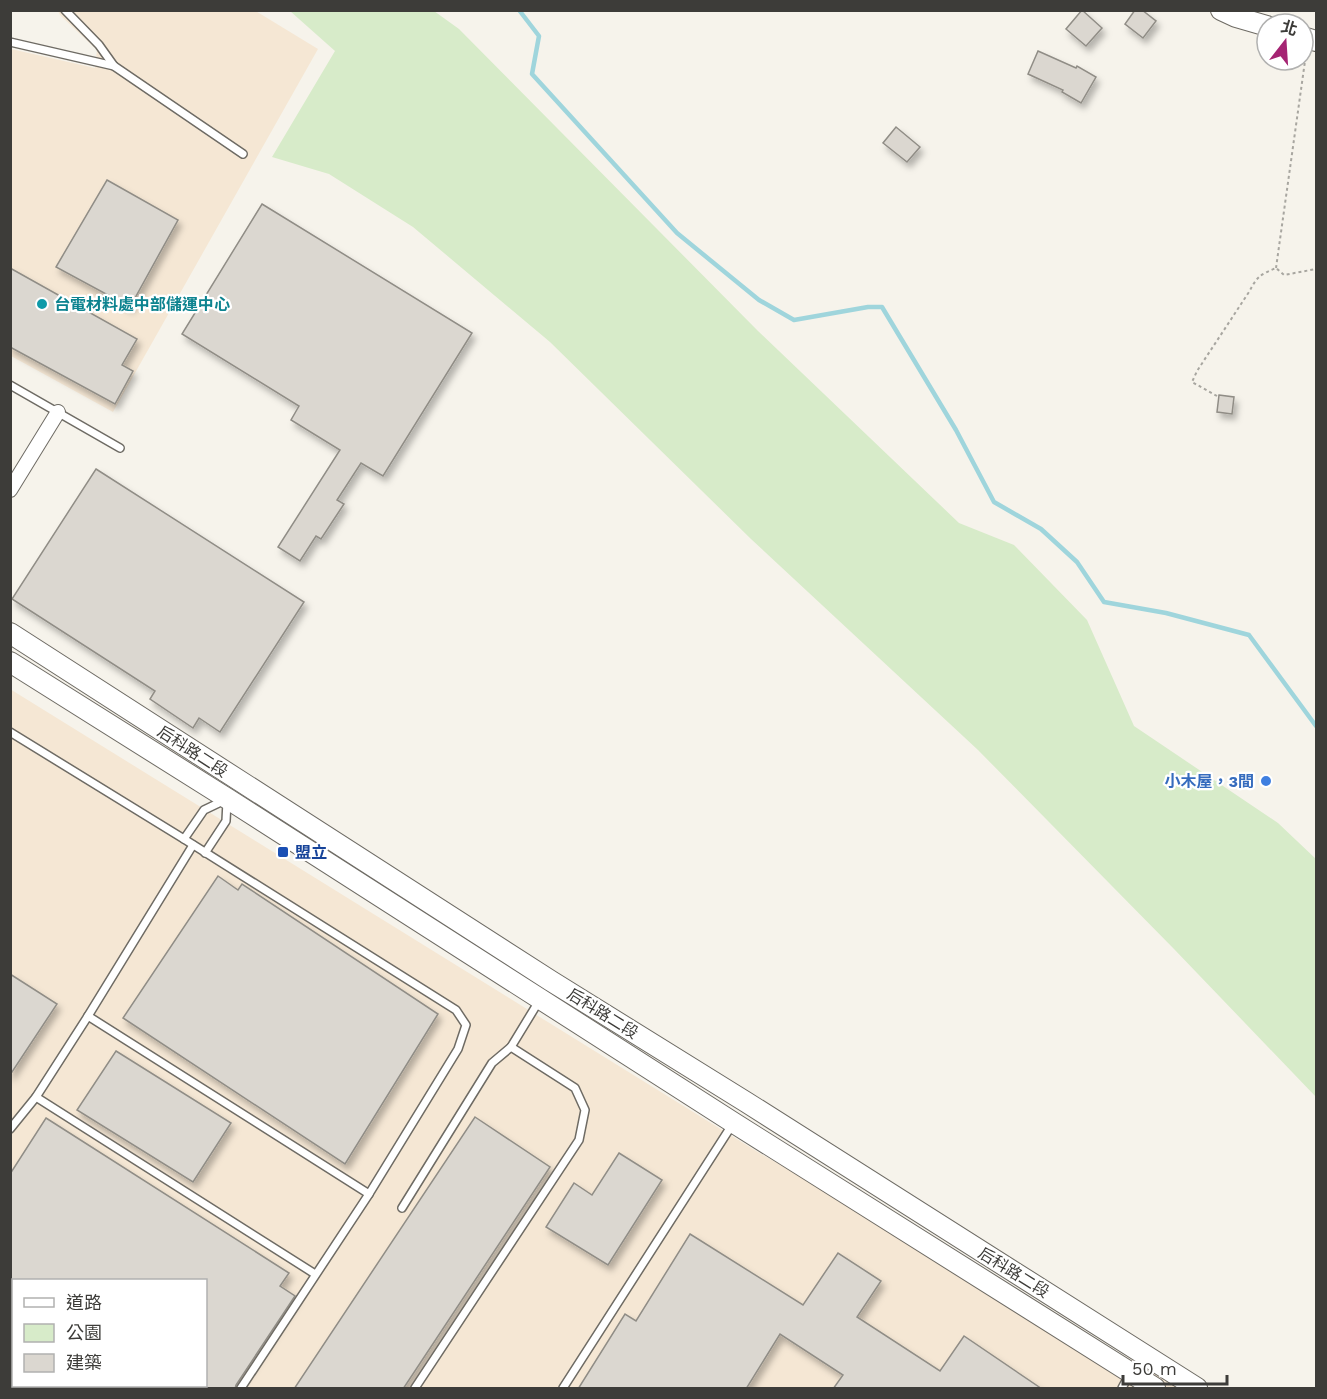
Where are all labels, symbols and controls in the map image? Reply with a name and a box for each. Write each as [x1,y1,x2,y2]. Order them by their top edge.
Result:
north arrow [1255,12,1315,72]
text: 北 [1279,17,1300,40]
place label: 台電材料處中部儲運中心 [54,295,230,314]
marker: 台電材料處中部儲運中心 [35,297,49,311]
street label: 后科路二段 [154,722,231,781]
place label: 小木屋，3間 [1165,772,1254,791]
marker: 小木屋，3間 [1259,774,1273,788]
place label: 盟立 [295,843,327,862]
marker: 盟立 [276,845,290,859]
street label: 后科路二段 [564,984,642,1043]
street label: 后科路二段 [975,1243,1053,1302]
legend [12,1279,207,1387]
text: 道路 [66,1292,102,1313]
text: 公園 [66,1322,102,1343]
scale bar [1123,1348,1226,1386]
text: 建築 [66,1352,102,1373]
text: 50 m [1132,1358,1177,1379]

